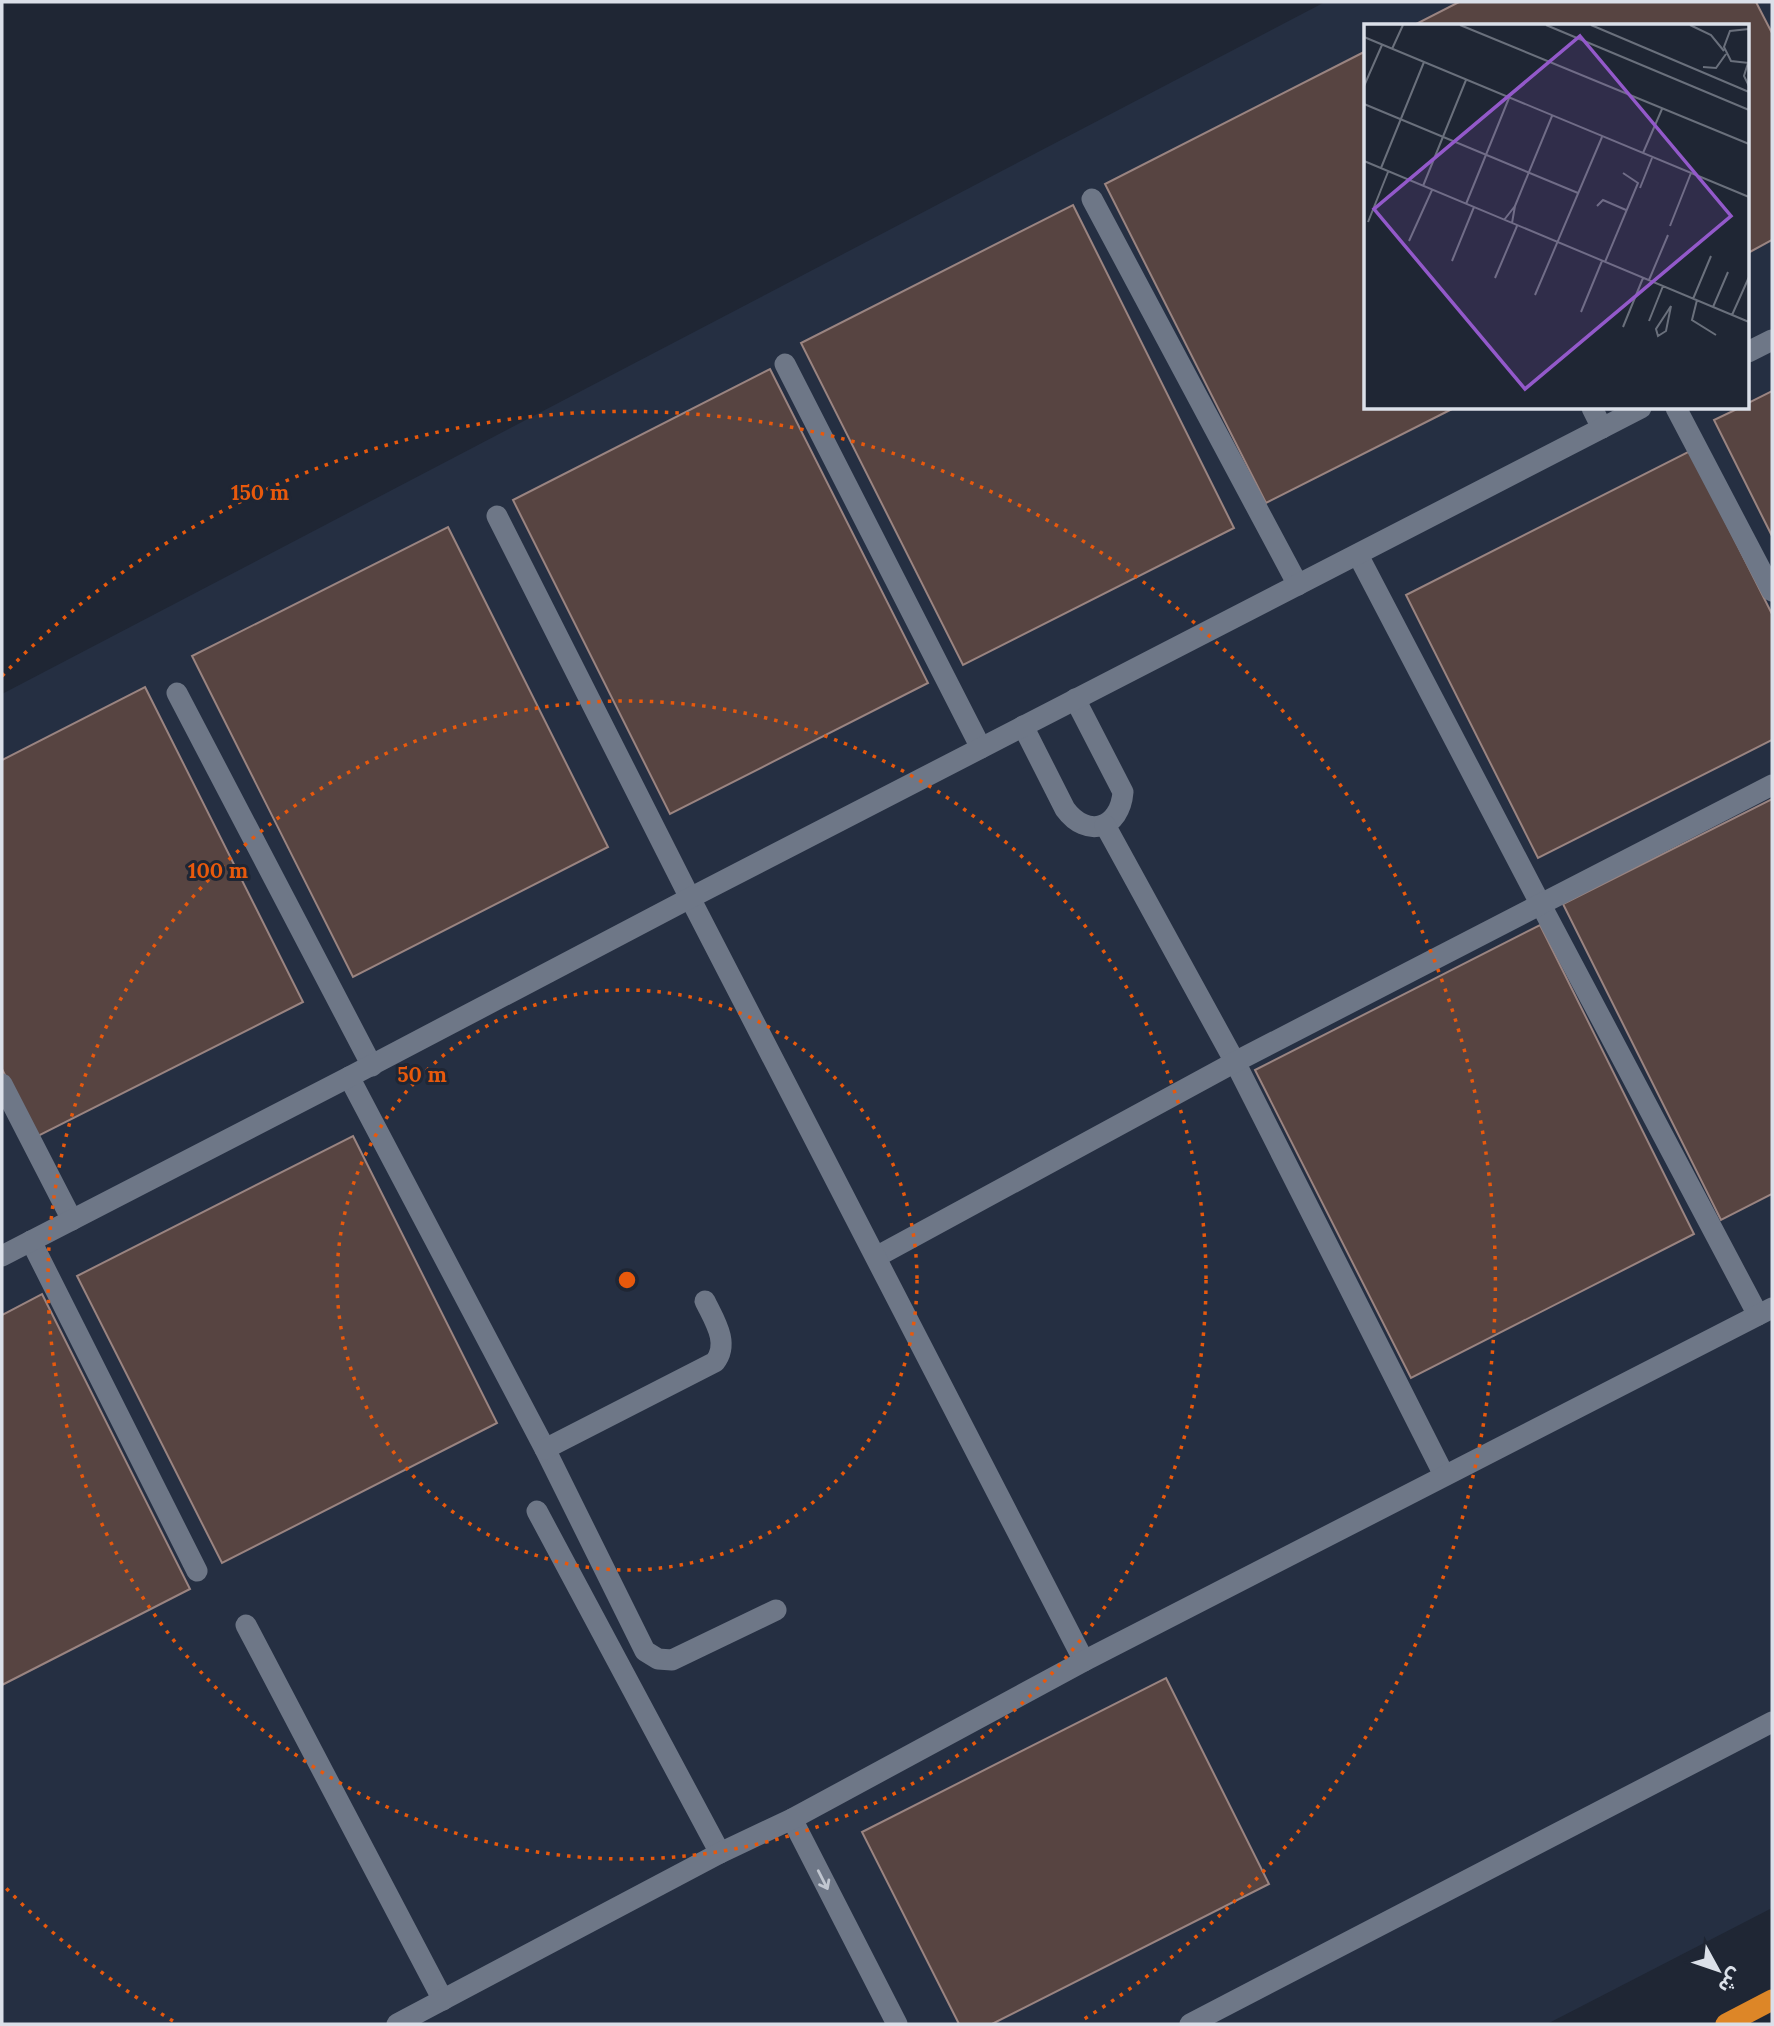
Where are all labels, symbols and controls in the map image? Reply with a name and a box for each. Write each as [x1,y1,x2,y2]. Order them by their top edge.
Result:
inset map [1364,24,1750,410]
text: 150 m [231,479,289,506]
text: 100 m [188,857,248,884]
text: 50 m [397,1061,447,1088]
centre of rings [615,1268,639,1292]
one-way arrow [817,1869,830,1890]
north arrow [1683,1935,1753,2005]
text: ش [1713,1963,1749,1999]

